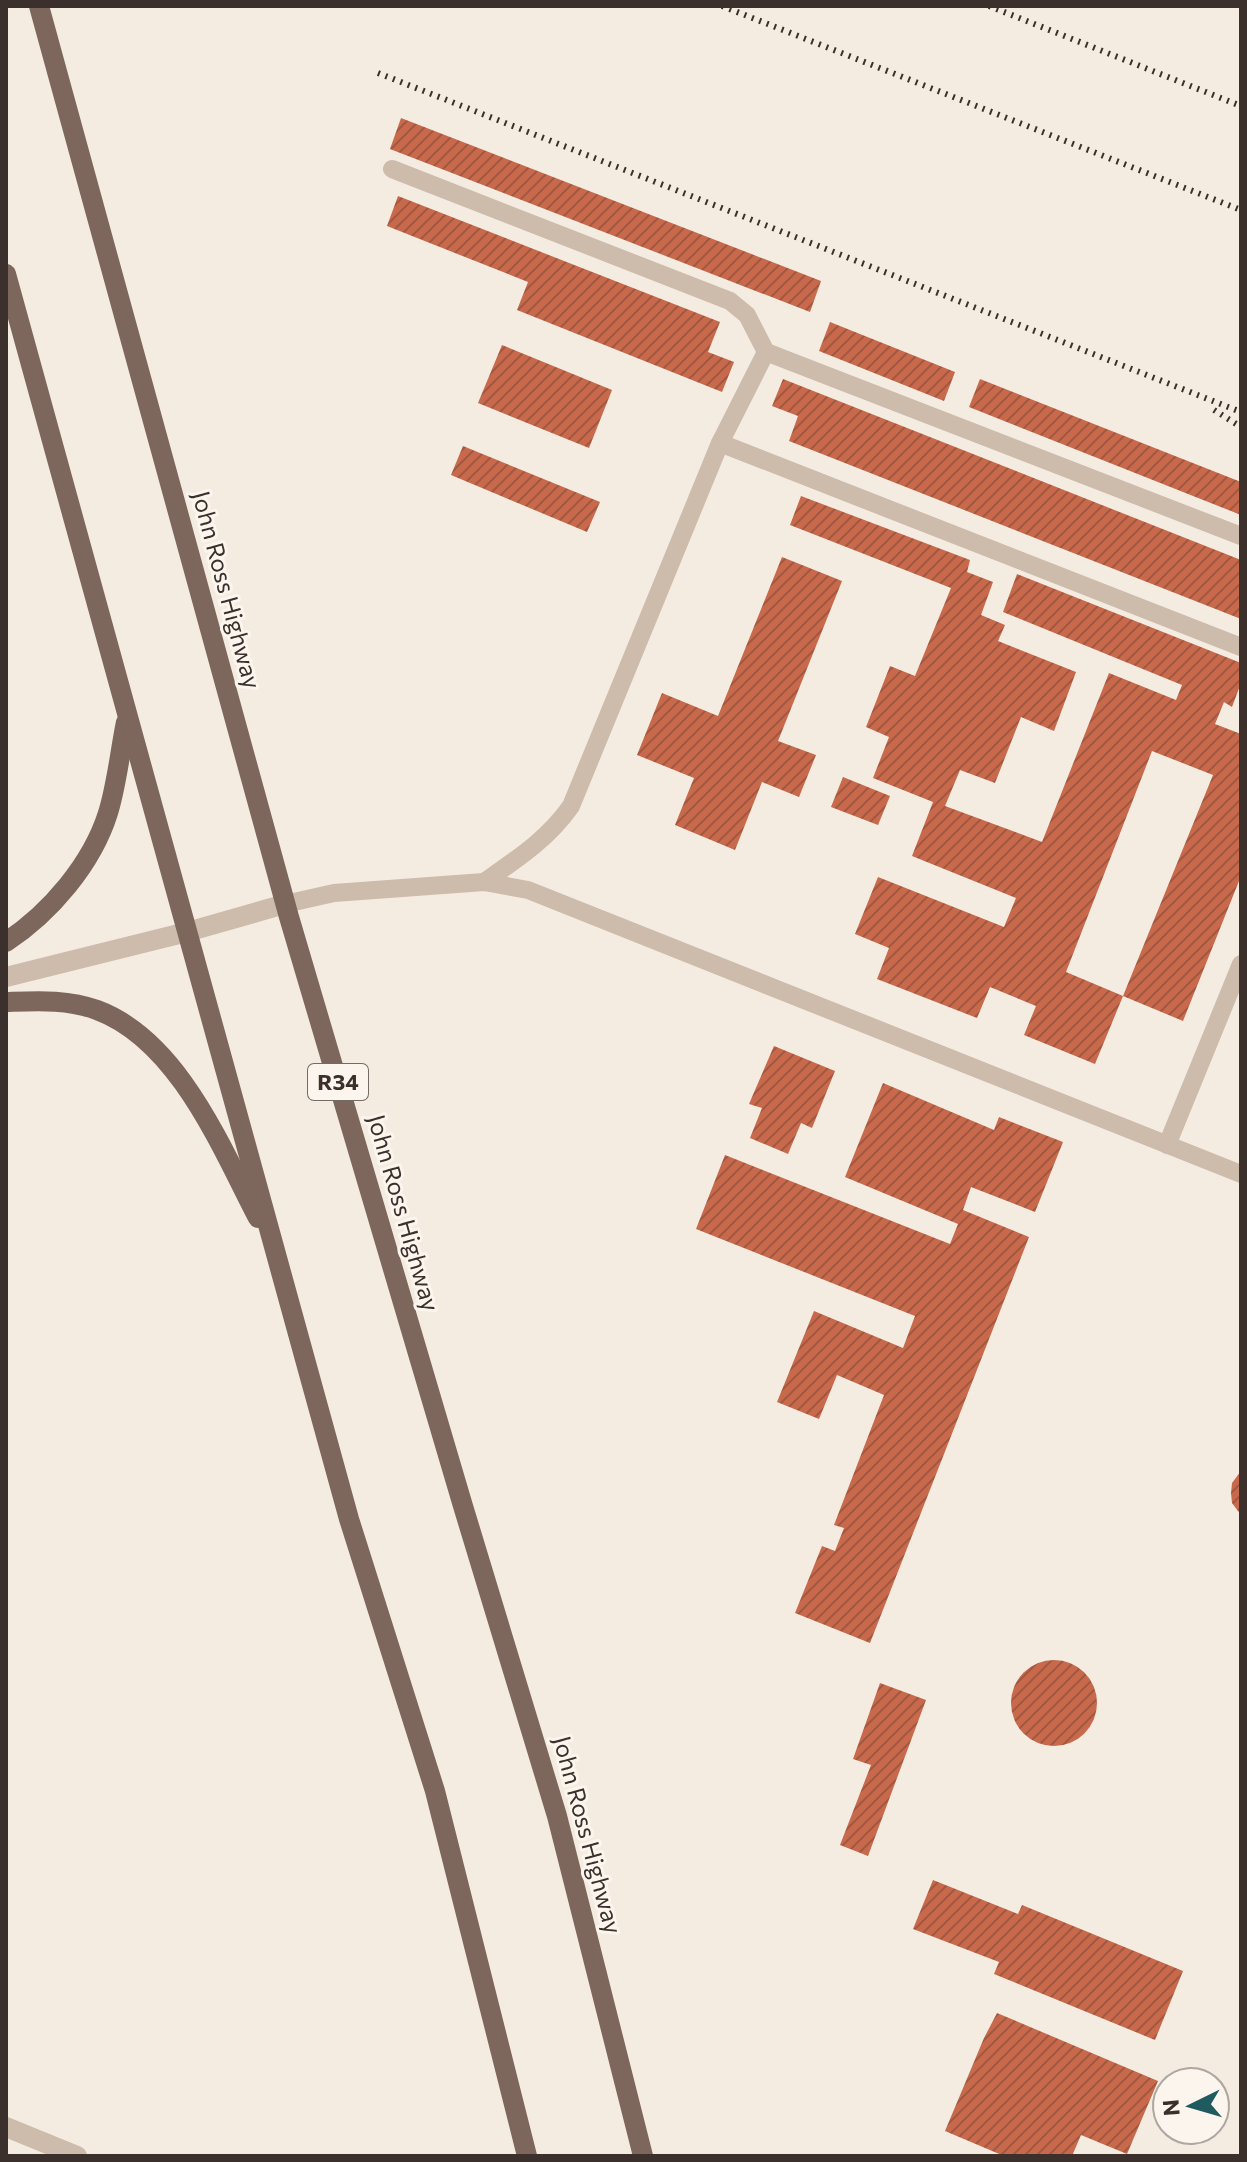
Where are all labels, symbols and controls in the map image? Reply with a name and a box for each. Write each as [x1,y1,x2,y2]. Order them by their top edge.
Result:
street label: John Ross Highway [187,488,268,692]
road number: R34 [308,1064,368,1100]
street label: John Ross Highway [362,1111,446,1314]
street label: John Ross Highway [548,1733,629,1937]
north arrow [1151,2066,1231,2146]
text: N [1156,2098,1185,2117]

